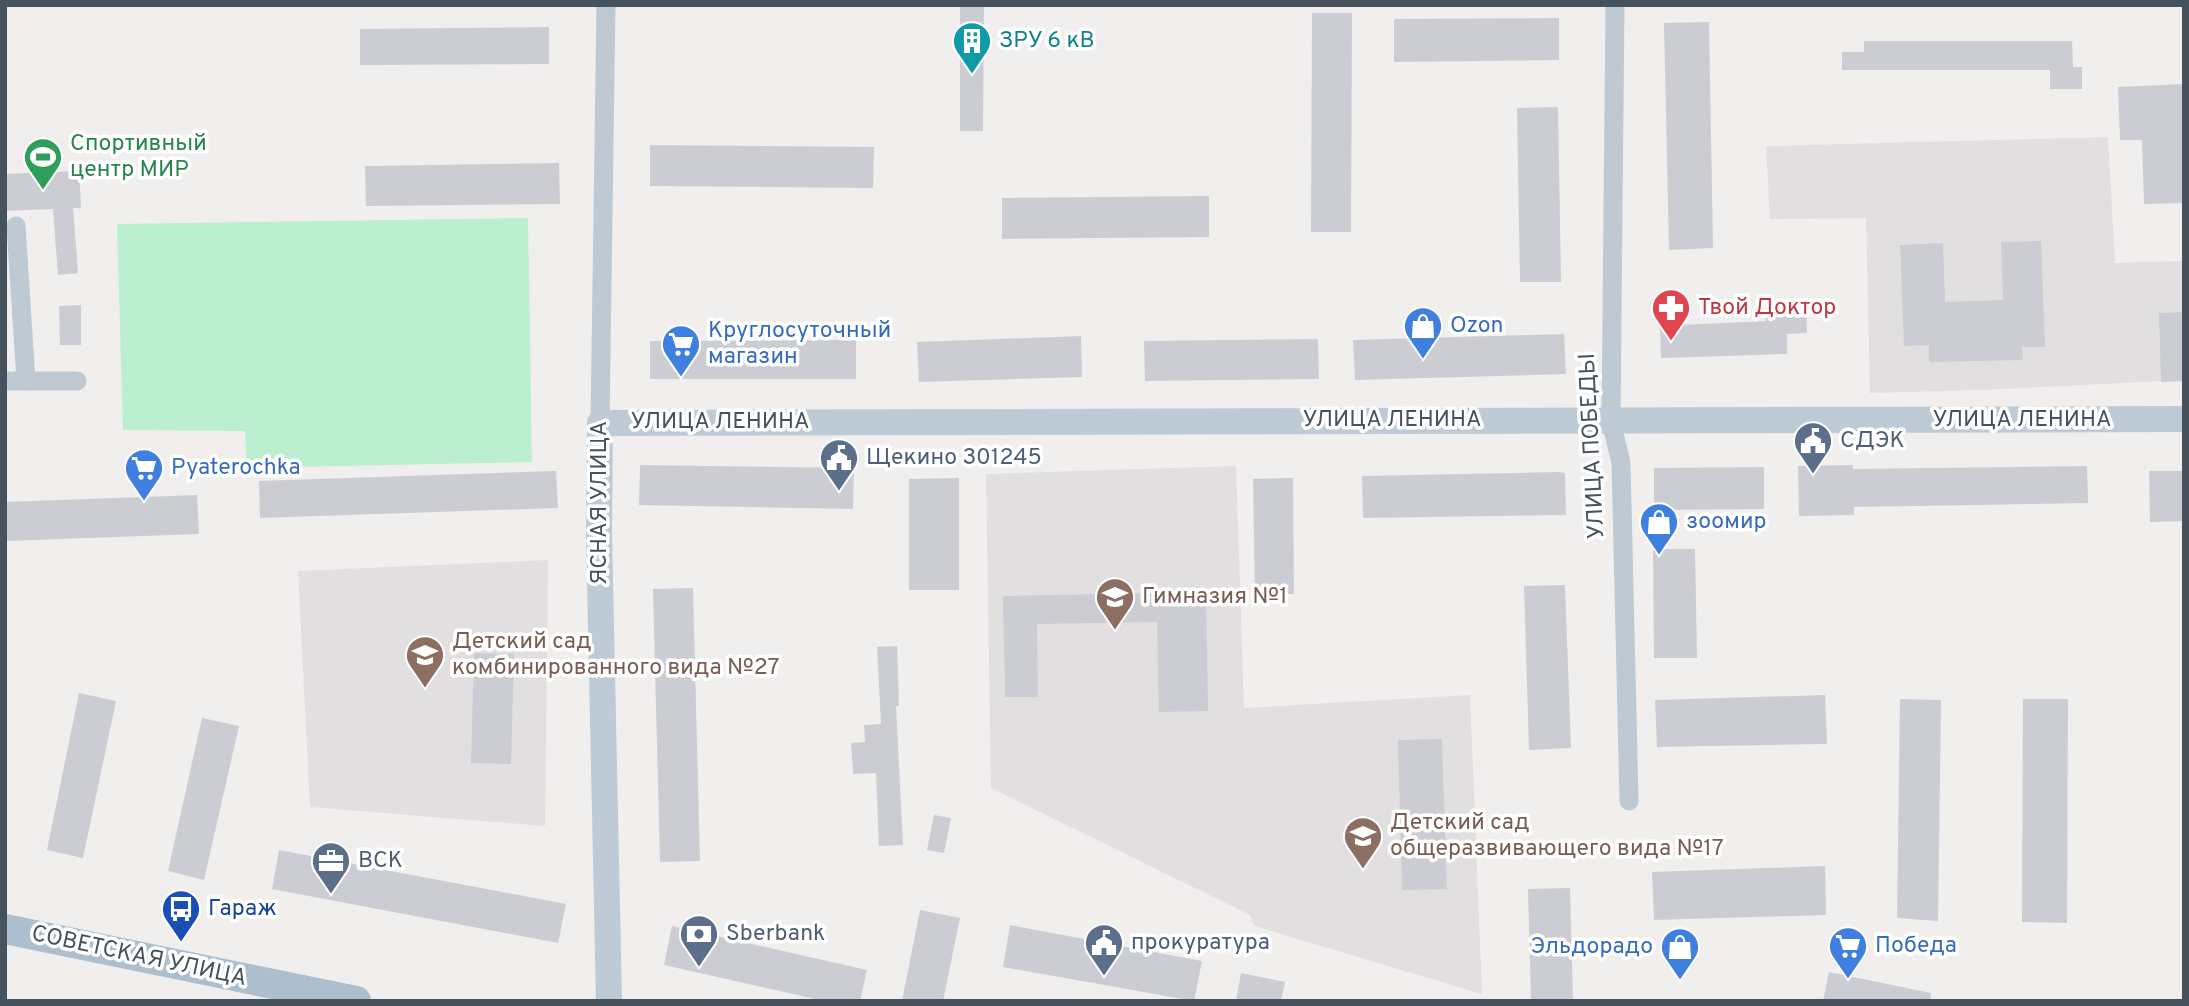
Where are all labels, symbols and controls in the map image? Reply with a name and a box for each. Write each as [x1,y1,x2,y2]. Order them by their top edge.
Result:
building icon: ЗРУ 6 кВ [951,20,993,75]
place label: ЗРУ 6 кВ [999,27,1095,56]
place label: Спортивный центр МИР [70,130,207,185]
sports icon: Спортивный центр МИР [22,136,64,191]
pharmacy icon: Твой Доктор [1650,287,1692,342]
place label: Твой Доктор [1698,294,1836,323]
shop icon: Ozon [1402,305,1444,360]
place label: Ozon [1450,312,1503,341]
place label: Круглосуточный магазин [708,317,891,372]
supermarket icon: Круглосуточный магазин [660,323,702,378]
street label: УЛИЦА ПОБЕДЫ [1574,352,1612,540]
street label: УЛИЦА ЛЕНИНА [1302,406,1482,435]
street label: УЛИЦА ЛЕНИНА [1932,406,2112,435]
street label: УЛИЦА ЛЕНИНА [630,408,810,437]
public building icon: СДЭК [1792,420,1834,475]
street label: ЯСНАЯ УЛИЦА [586,421,615,585]
place label: СДЭК [1840,427,1905,456]
public building icon: Щекино 301245 [818,437,860,492]
place label: Щекино 301245 [866,444,1042,473]
supermarket icon: Pyaterochka [123,447,165,502]
place label: Pyaterochka [171,454,301,483]
shop icon: зоомир [1638,501,1680,556]
place label: зоомир [1686,508,1767,537]
school or university icon: Гимназия №1 [1094,576,1136,631]
place label: Гимназия №1 [1142,583,1288,612]
place label: Детский сад комбинированного вида №27 [452,628,780,683]
school or university icon: Детский сад комбинированного вида №27 [404,634,446,689]
place label: Детский сад общеразвивающего вида №17 [1390,809,1724,864]
school or university icon: Детский сад общеразвивающего вида №17 [1342,815,1384,870]
office icon: ВСК [310,840,352,895]
place label: ВСК [358,847,403,876]
bus stop icon: Гараж [160,888,202,943]
place label: Гараж [208,895,277,924]
bank icon: Sberbank [678,913,720,968]
street label: СОВЕТСКАЯ УЛИЦА [29,920,249,994]
place label: Sberbank [726,920,825,949]
public building icon: прокуратура [1083,922,1125,977]
supermarket icon: Победа [1827,925,1869,980]
shop icon: Эльдорадо [1659,926,1701,981]
place label: прокуратура [1131,929,1270,958]
place label: Победа [1875,932,1957,961]
place label: Эльдорадо [1531,933,1653,962]

